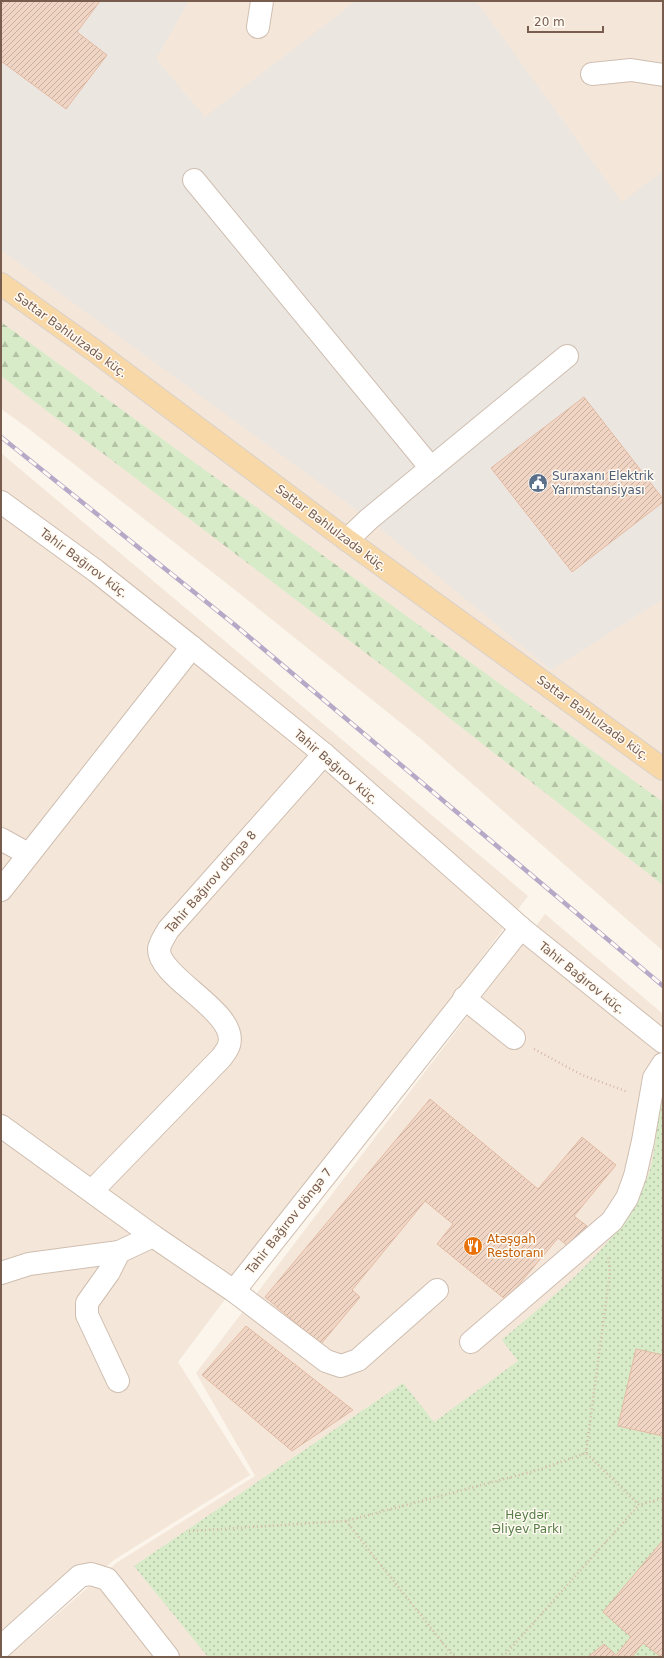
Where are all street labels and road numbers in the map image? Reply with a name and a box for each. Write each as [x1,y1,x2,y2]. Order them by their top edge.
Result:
street label: Səttar Bəhlulzadə küç. [12,290,130,380]
street label: Səttar Bəhlulzadə küç. [273,482,389,574]
street label: Tahir Bağırov küç. [36,525,131,601]
street label: Səttar Bəhlulzadə küç. [534,673,652,763]
street label: Tahir Bağırov küç. [290,726,381,807]
street label: Tahir Bağırov döngə 8 [162,828,259,937]
street label: Tahir Bağırov küç. [535,938,628,1017]
street label: Tahir Bağırov döngə 7 [243,1165,335,1278]

